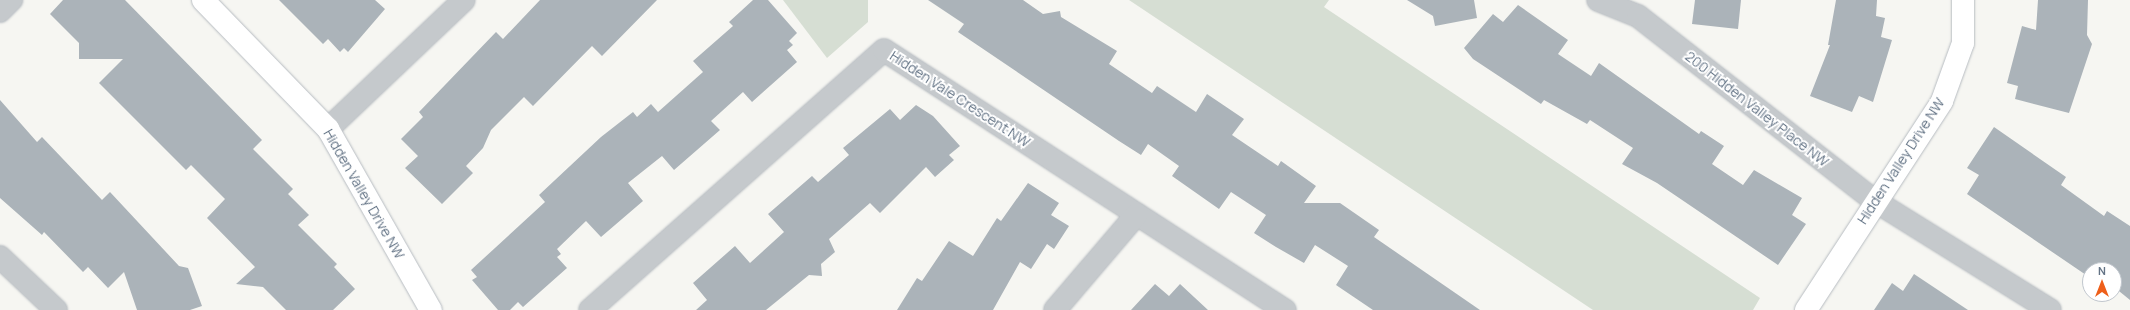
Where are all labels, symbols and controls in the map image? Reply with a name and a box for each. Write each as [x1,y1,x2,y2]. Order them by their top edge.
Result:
street label: Hidden Vale Crescent NW [887,47,1033,151]
street label: 200 Hidden Valley Place NW [1682,48,1832,170]
street label: Hidden Valley Drive NW [1854,95,1948,227]
street label: Hidden Valley Drive NW [320,126,408,262]
north arrow [2082,262,2122,302]
text: N [2098,263,2106,278]

